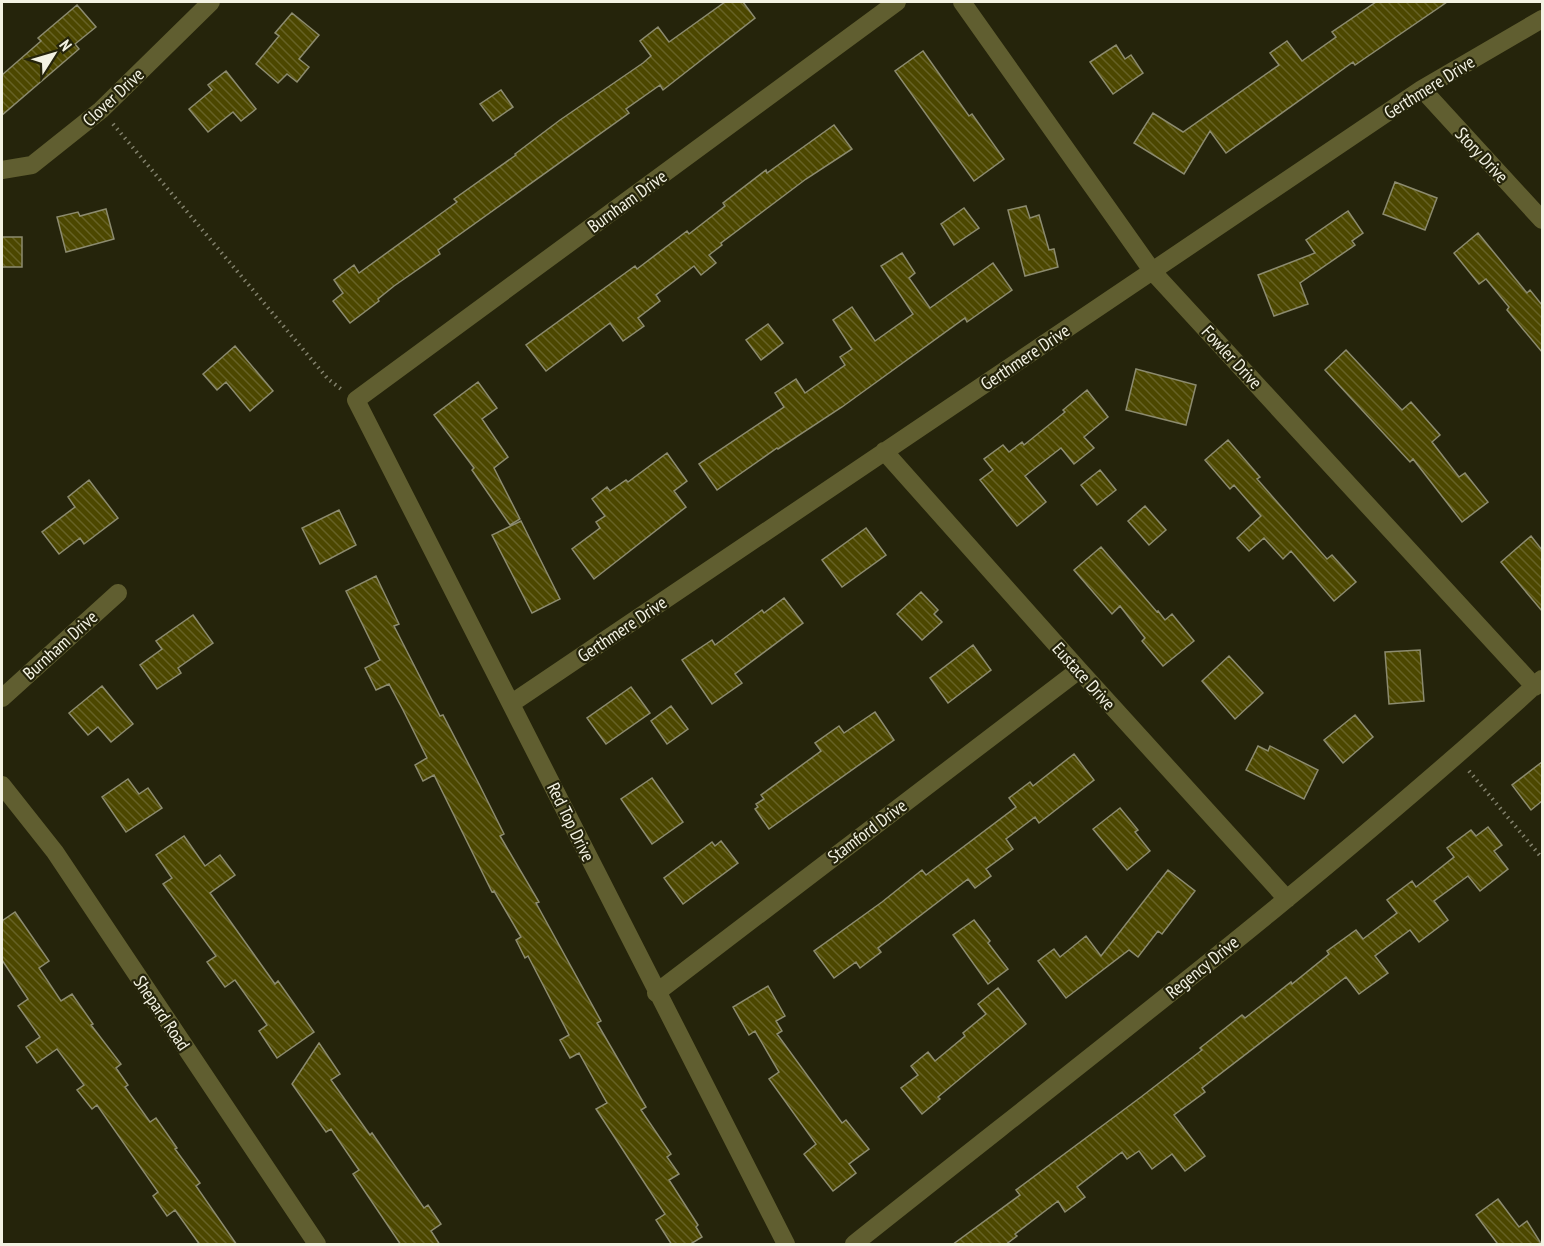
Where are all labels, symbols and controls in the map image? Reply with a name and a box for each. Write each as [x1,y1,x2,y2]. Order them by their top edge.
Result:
north arrow [24,24,84,84]
text: N [55,36,77,54]
street label: Gerthmere Drive [1379,50,1479,124]
street label: Clover Drive [77,63,149,131]
street label: Story Drive [1450,122,1514,188]
street label: Burnham Drive [583,165,671,237]
street label: Gerthmere Drive [976,319,1074,395]
street label: Fowler Drive [1197,320,1267,394]
street label: Gerthmere Drive [573,591,671,667]
street label: Burnham Drive [18,606,102,684]
street label: Eustace Drive [1047,637,1121,715]
street label: Red Top Drive [542,779,600,865]
street label: Stamford Drive [823,794,911,868]
street label: Regency Drive [1161,931,1243,1003]
street label: Shepard Road [129,971,195,1055]

